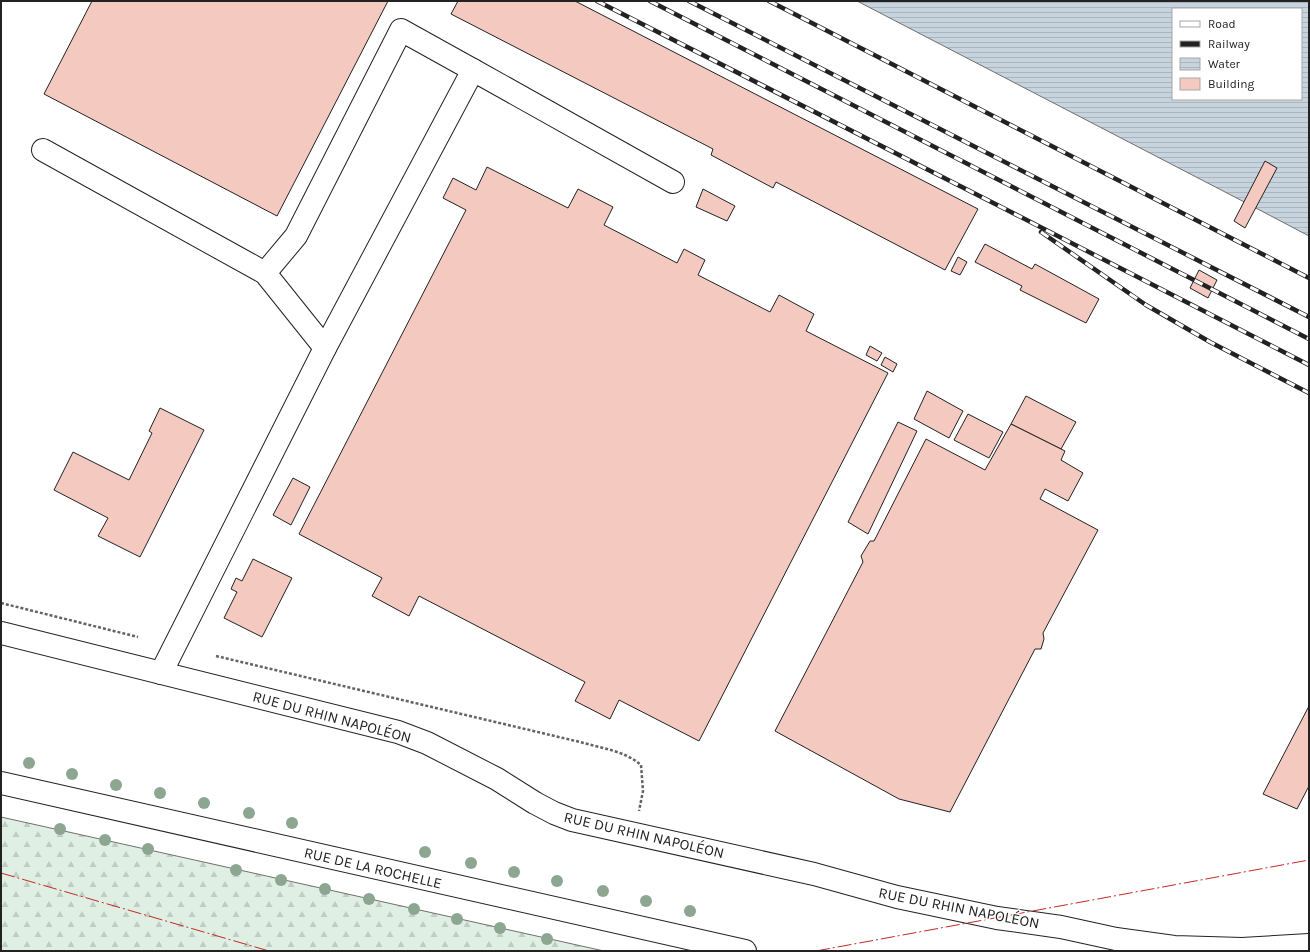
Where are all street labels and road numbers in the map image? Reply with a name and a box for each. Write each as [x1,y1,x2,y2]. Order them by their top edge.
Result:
street label: RUE DU RHIN NAPOLÉON [251,687,413,747]
street label: RUE DU RHIN NAPOLÉON [562,808,726,862]
street label: RUE DE LA ROCHELLE [302,843,444,893]
street label: RUE DU RHIN NAPOLÉON [877,884,1041,932]

